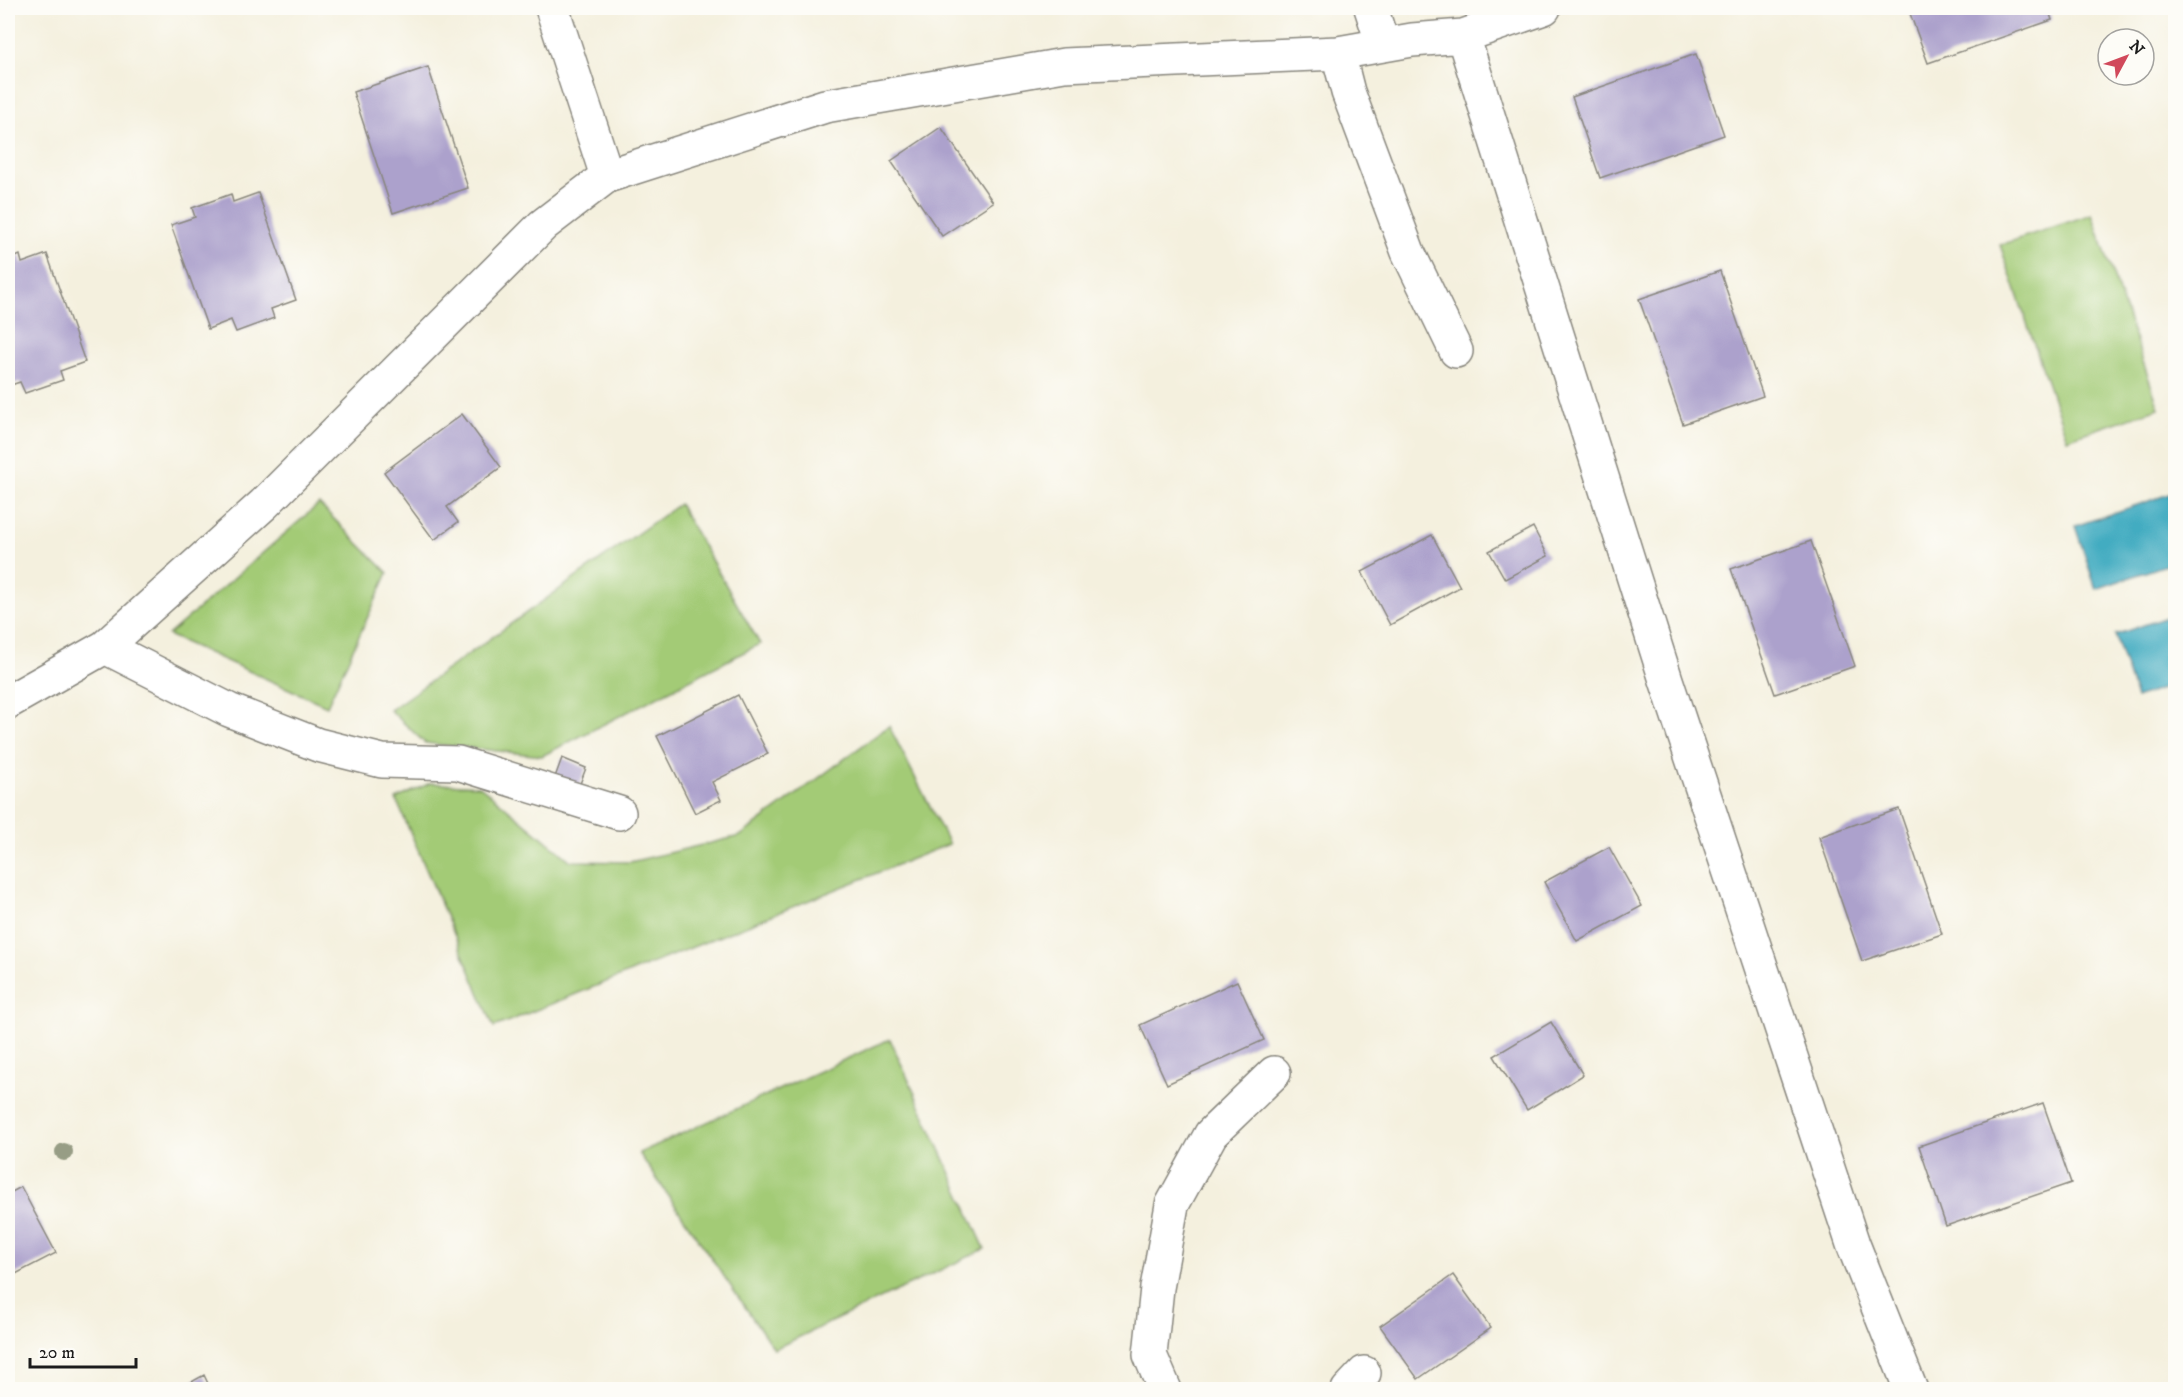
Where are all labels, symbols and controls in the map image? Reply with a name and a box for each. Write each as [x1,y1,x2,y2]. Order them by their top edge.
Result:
north arrow [2096,27,2156,87]
text: N [2125,36,2148,59]
scale bar [30,1331,136,1369]
text: 20 m [39,1342,75,1364]

